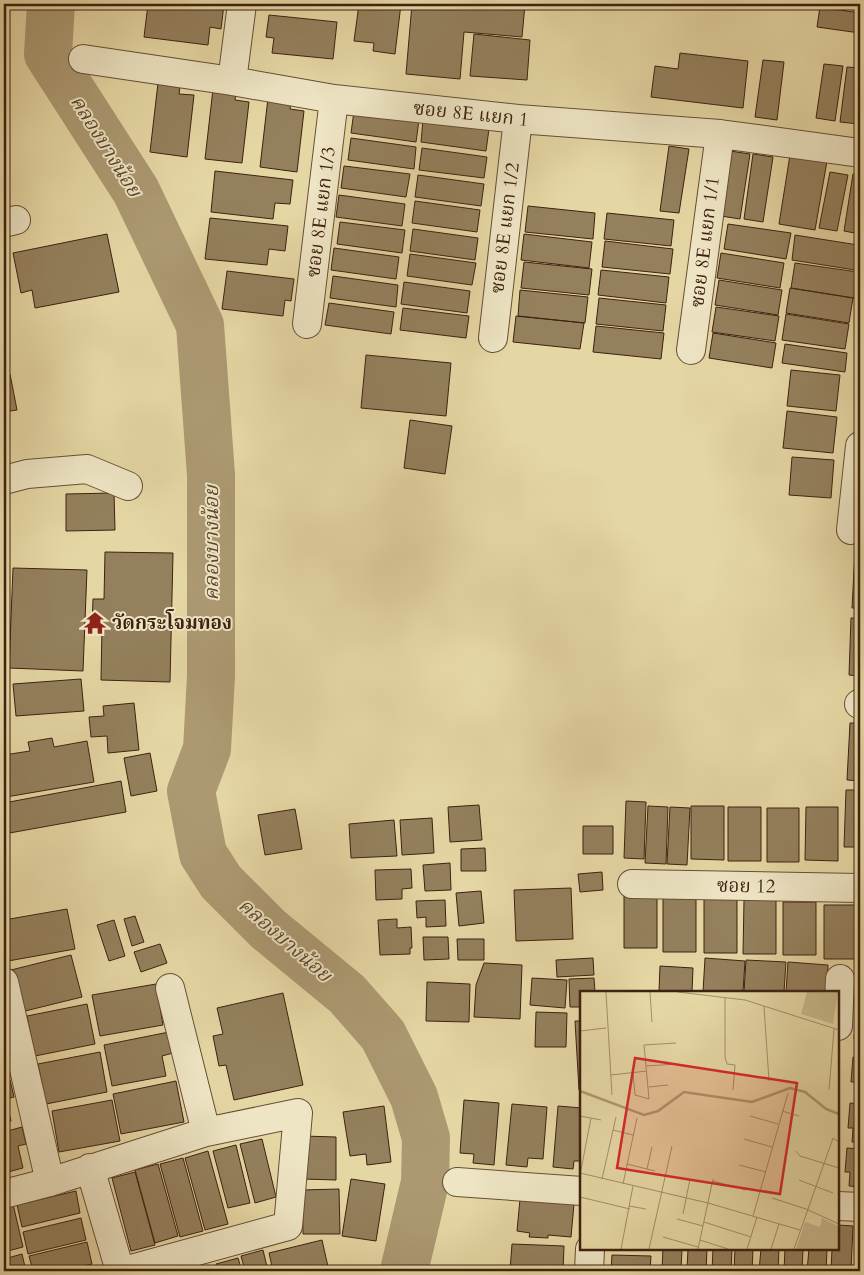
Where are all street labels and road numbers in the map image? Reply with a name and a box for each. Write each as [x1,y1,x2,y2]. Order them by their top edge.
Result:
street label: ซอย 8E แยก 1 [412,95,530,133]
street label: ซอย 8E แยก 1/3 [300,145,342,279]
street label: ซอย 8E แยก 1/2 [484,161,526,295]
street label: ซอย 8E แยก 1/1 [684,175,726,309]
street label: ซอย 12 [717,872,776,900]

